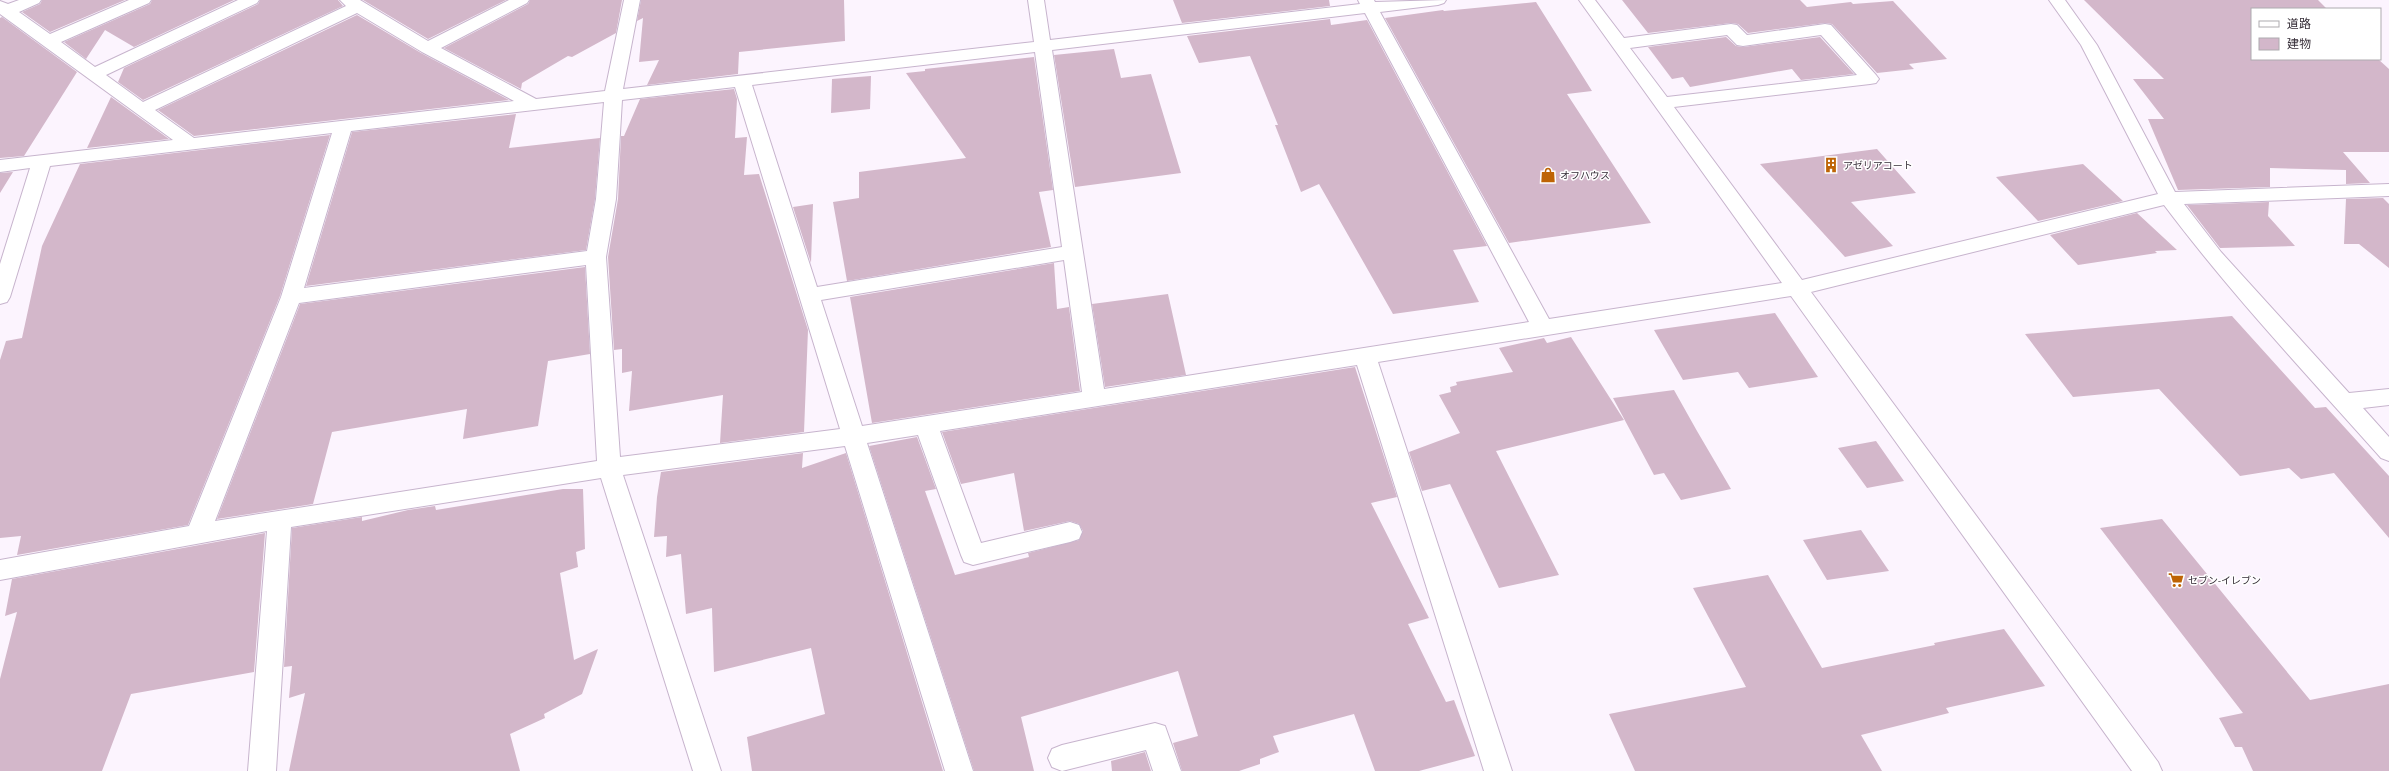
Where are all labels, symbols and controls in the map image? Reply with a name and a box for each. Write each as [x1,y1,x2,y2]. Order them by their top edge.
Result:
legend [2251,8,2381,60]
text: 道路 [2287,17,2311,30]
text: 建物 [2287,37,2311,50]
building icon: アゼリアコート [1822,156,1840,174]
place label: アゼリアコート [1843,160,1913,171]
shop icon: オフハウス [1539,166,1557,184]
place label: オフハウス [1560,170,1610,181]
supermarket icon: セブン-イレブン [2167,571,2185,589]
place label: セブン-イレブン [2188,575,2261,586]

